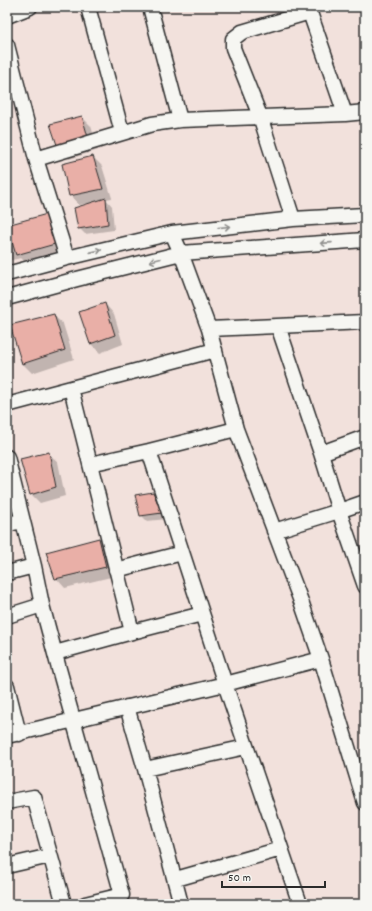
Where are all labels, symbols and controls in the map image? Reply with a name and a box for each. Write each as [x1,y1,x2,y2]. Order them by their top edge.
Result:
one-way arrow [217,223,230,231]
one-way arrow [320,239,333,246]
one-way arrow [89,247,102,254]
one-way arrow [149,256,162,264]
scale bar [222,863,325,889]
text: 50 m [228,870,251,887]

